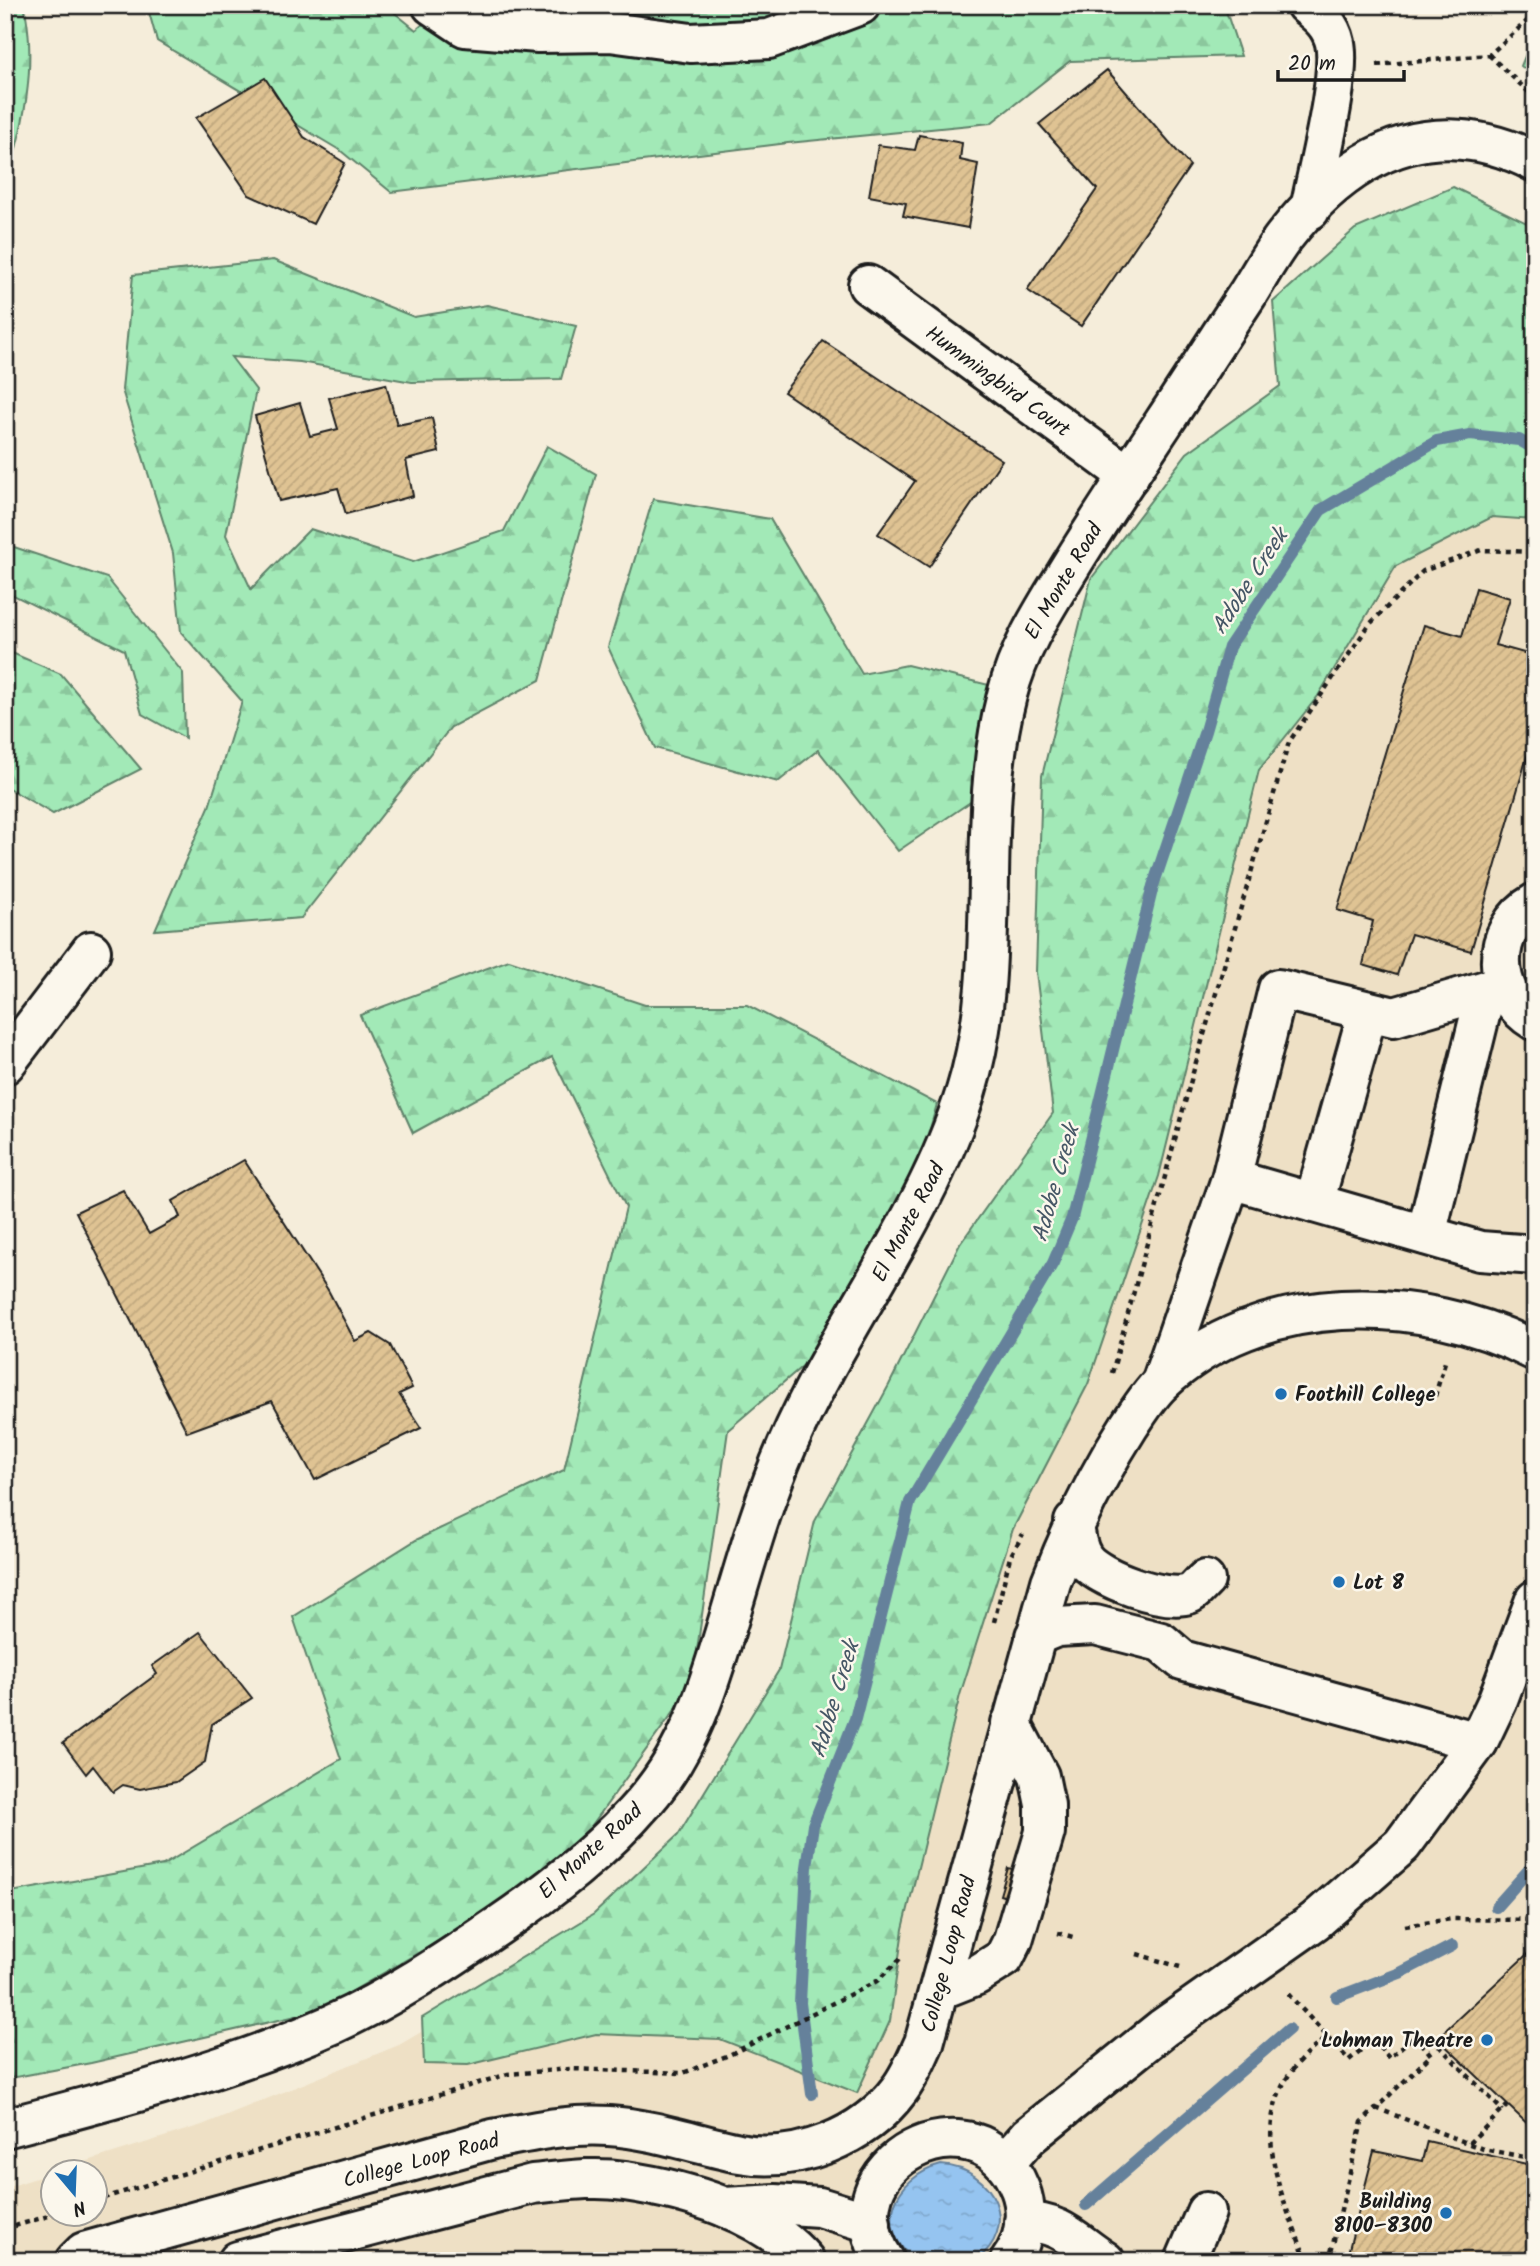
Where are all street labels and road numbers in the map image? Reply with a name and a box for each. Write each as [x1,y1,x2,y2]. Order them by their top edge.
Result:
street label: Hummingbird Court [917,318,1077,447]
street label: El Monte Road [1016,517,1112,647]
street label: El Monte Road [864,1157,955,1288]
street label: El Monte Road [531,1796,651,1908]
street label: College Loop Road [913,1872,986,2036]
street label: College Loop Road [339,2125,504,2198]

